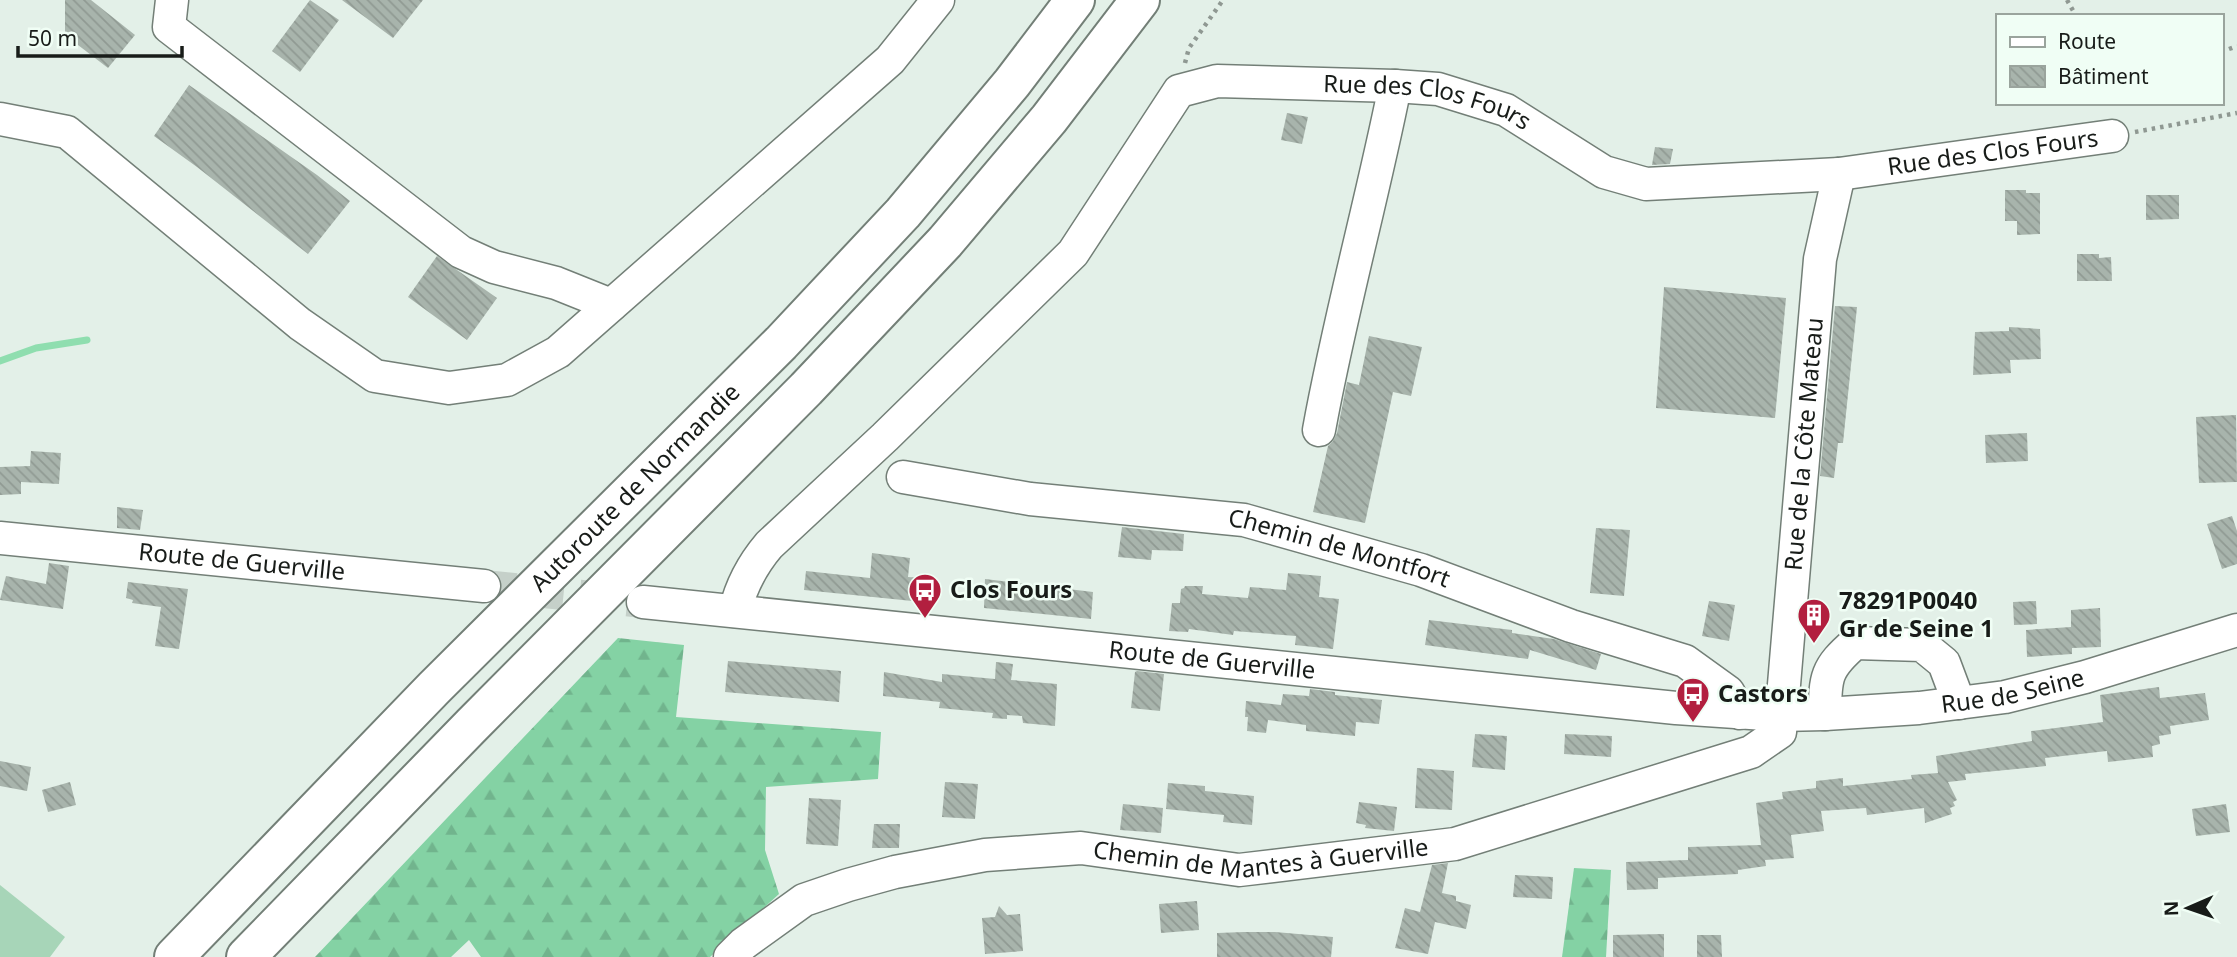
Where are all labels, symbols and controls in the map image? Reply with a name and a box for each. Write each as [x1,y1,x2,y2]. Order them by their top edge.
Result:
scale bar [18,14,182,58]
legend [1996,14,2223,105]
text: 50 m [28,24,77,52]
text: Route [2058,27,2116,55]
text: Bâtiment [2058,62,2149,90]
street label: Rue des Clos Fours [1323,66,1538,137]
street label: Rue des Clos Fours [1885,120,2100,182]
street label: Rue de la Côte Mateau [1776,316,1830,572]
street label: Autoroute de Normandie [522,375,746,598]
street label: Chemin de Montfort [1227,501,1455,595]
street label: Route de Guerville [137,534,347,587]
bus stop icon: Clos Fours [906,571,944,620]
place label: Clos Fours [950,572,1072,605]
place label: 78291P0040 Gr de Seine 1 [1839,583,1994,644]
building icon: 78291P0040 Gr de Seine 1 [1795,596,1833,645]
street label: Route de Guerville [1107,632,1317,686]
street label: Rue de Seine [1939,660,2087,720]
bus stop icon: Castors [1674,675,1712,724]
place label: Castors [1718,676,1808,709]
street label: Chemin de Mantes à Guerville [1091,829,1430,885]
north arrow [2153,873,2223,943]
text: N [2158,900,2184,917]

